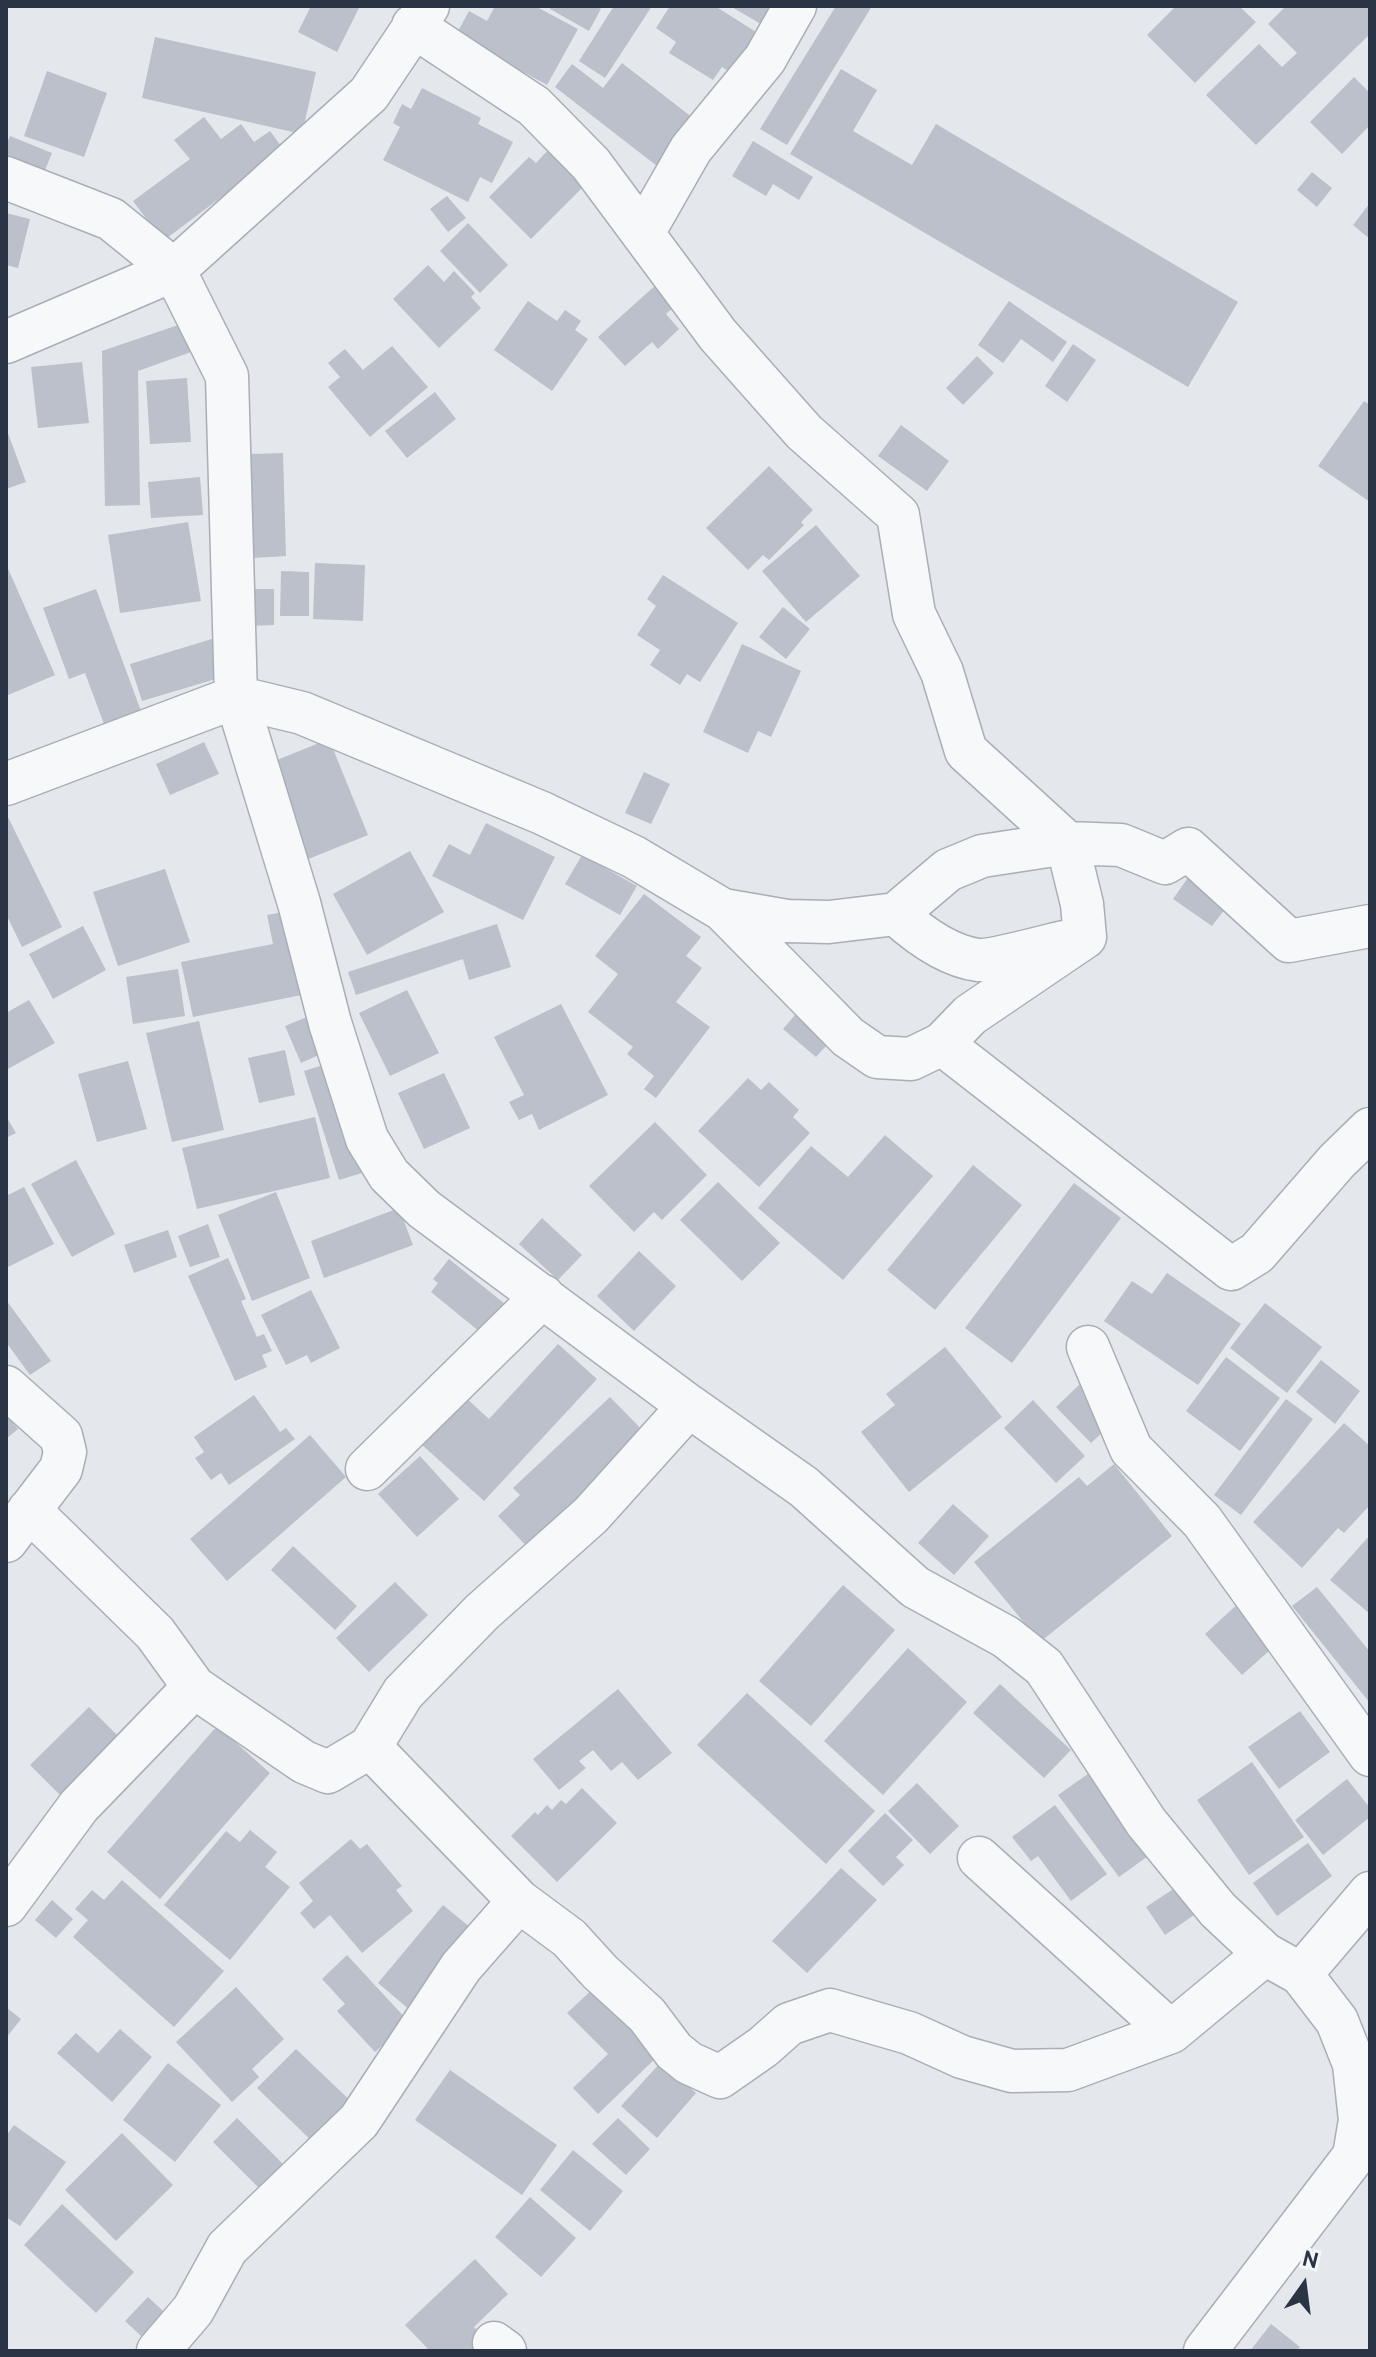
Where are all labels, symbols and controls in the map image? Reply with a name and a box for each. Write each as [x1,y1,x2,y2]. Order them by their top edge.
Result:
north arrow [1264,2245,1344,2325]
text: N [1299,2246,1321,2276]

